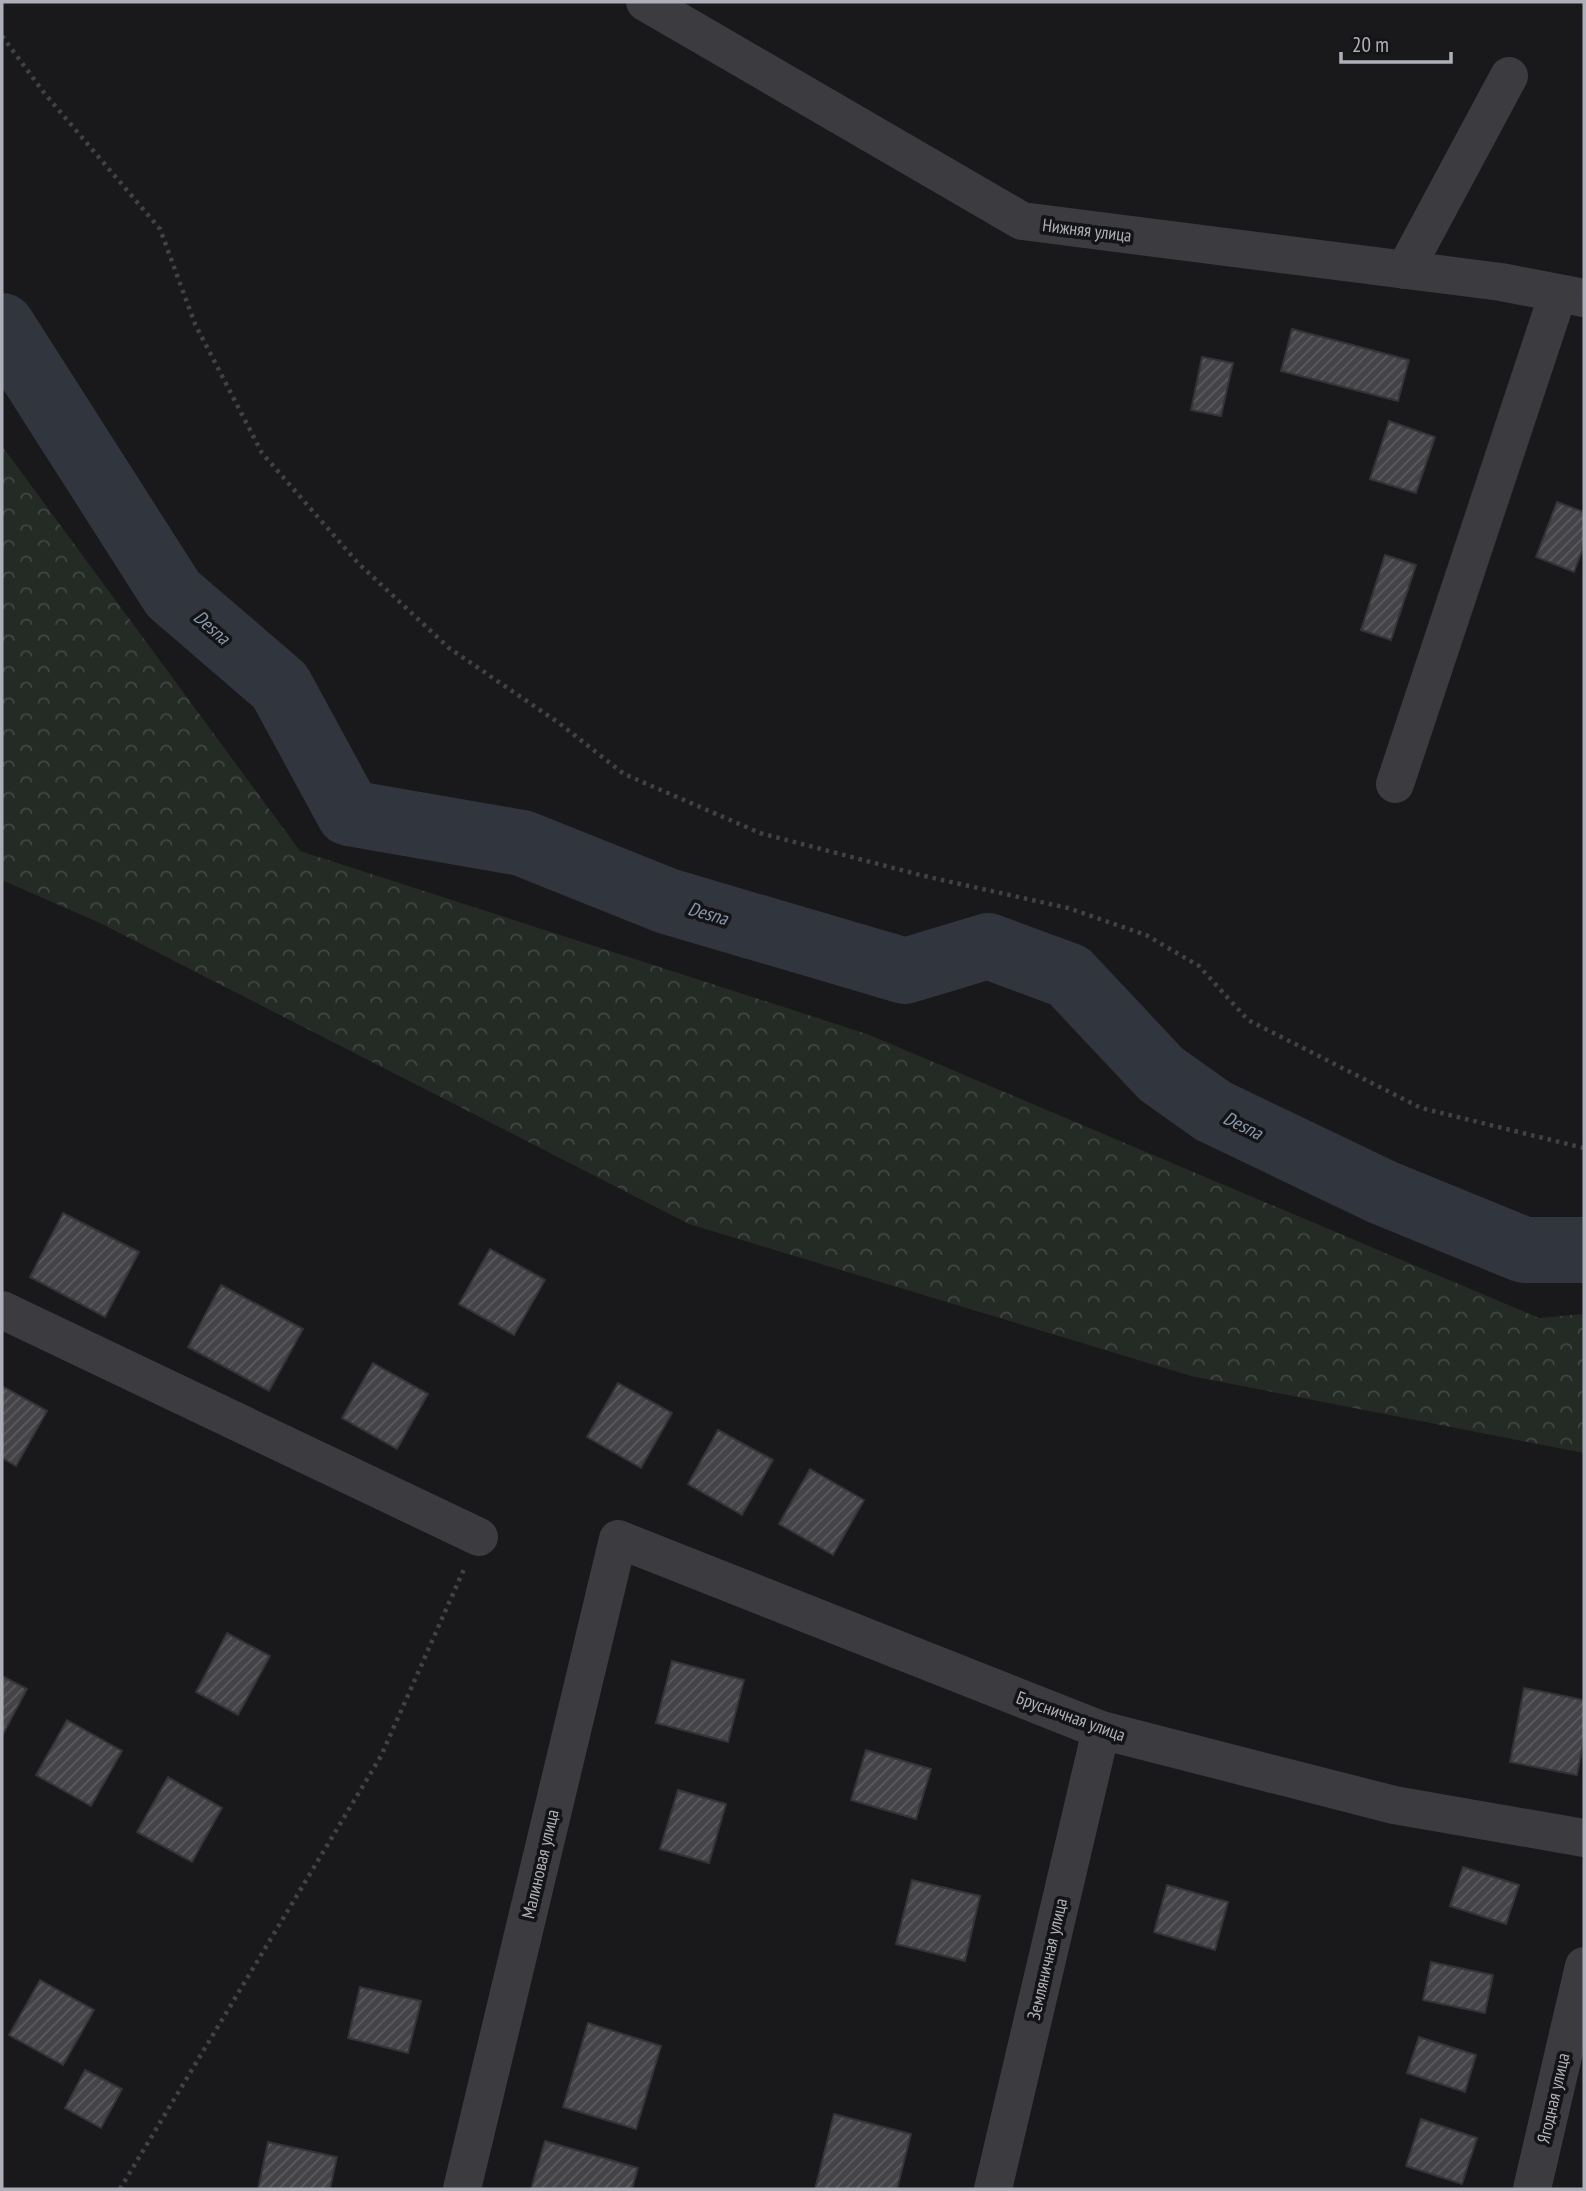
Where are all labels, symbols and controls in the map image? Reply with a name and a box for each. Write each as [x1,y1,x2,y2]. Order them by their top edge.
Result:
scale bar [1341,21,1451,65]
text: 20 m [1352,31,1389,58]
street label: Нижняя улица [1041,213,1133,247]
water label: Desna [189,605,236,650]
water label: Desna [685,896,732,930]
water label: Desna [1220,1105,1268,1145]
street label: Брусничная улица [1013,1686,1129,1746]
street label: Малиновая улица [516,1807,564,1921]
street label: Земляничная улица [1022,1896,1072,2022]
street label: Ягодная улица [1531,2051,1575,2145]

